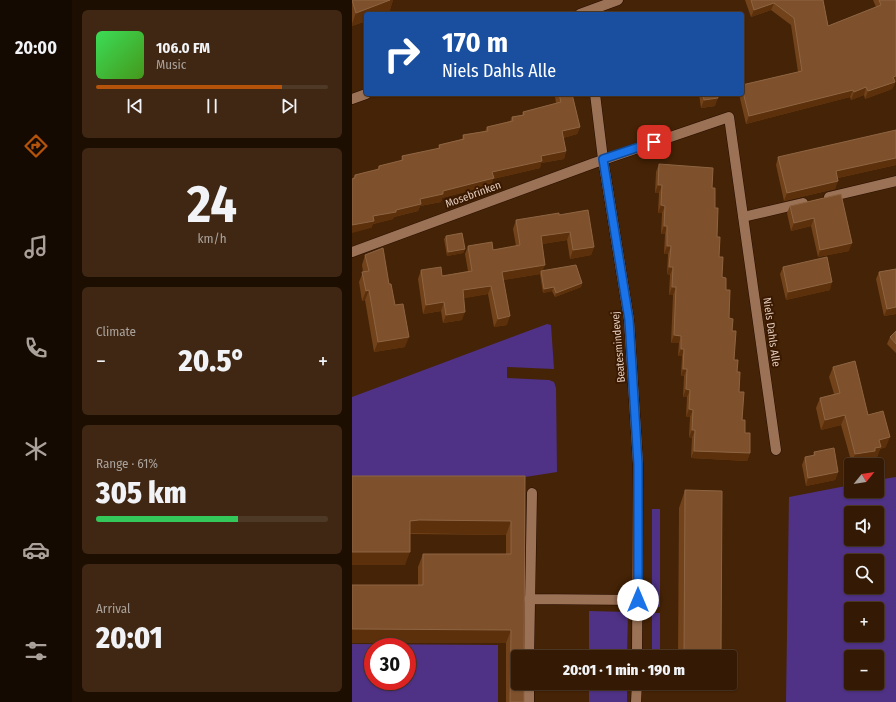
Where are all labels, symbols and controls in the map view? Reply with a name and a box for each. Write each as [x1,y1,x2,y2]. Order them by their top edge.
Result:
text: 170 m [442,26,508,59]
icon: right [376,28,428,80]
text: 20:00 [15,37,57,59]
text: 106.0 FM [156,39,210,57]
text: Music [156,57,186,72]
text: Niels Dahls Alle [442,60,556,82]
icon: previous [124,95,146,117]
icon: pause [201,95,223,117]
icon: next [278,95,300,117]
pin [637,125,671,159]
icon: arrive [643,131,665,153]
icon: directions [22,132,50,160]
text: 24 [187,173,237,236]
street label: Mosebrinken [444,178,503,211]
text: km/h [198,231,227,246]
icon: music [22,233,50,261]
street label: Niels Dahls Alle [760,297,783,367]
street label: Beatesmindevej [609,310,628,383]
text: Climate [96,324,136,339]
icon: phone [22,334,50,362]
text: 20.5° [179,343,245,379]
text: − [96,348,106,375]
text: + [318,348,328,375]
icon: climate [22,435,50,463]
text: Range · 61% [96,456,158,471]
north arrow [844,458,884,498]
map controls [844,458,884,690]
text: 305 km [96,475,187,511]
button: sound [844,506,884,546]
icon: car [22,536,50,564]
button: search [844,554,884,594]
position arrow [617,579,659,621]
text: Arrival [96,601,130,616]
button: + [844,602,884,642]
text: 20:01 [96,620,163,656]
icon: filters [22,637,50,665]
speed limit sign: 30 [364,638,416,690]
button: − [844,650,884,690]
text: 20:01 · 1 min · 190 m [563,661,685,679]

